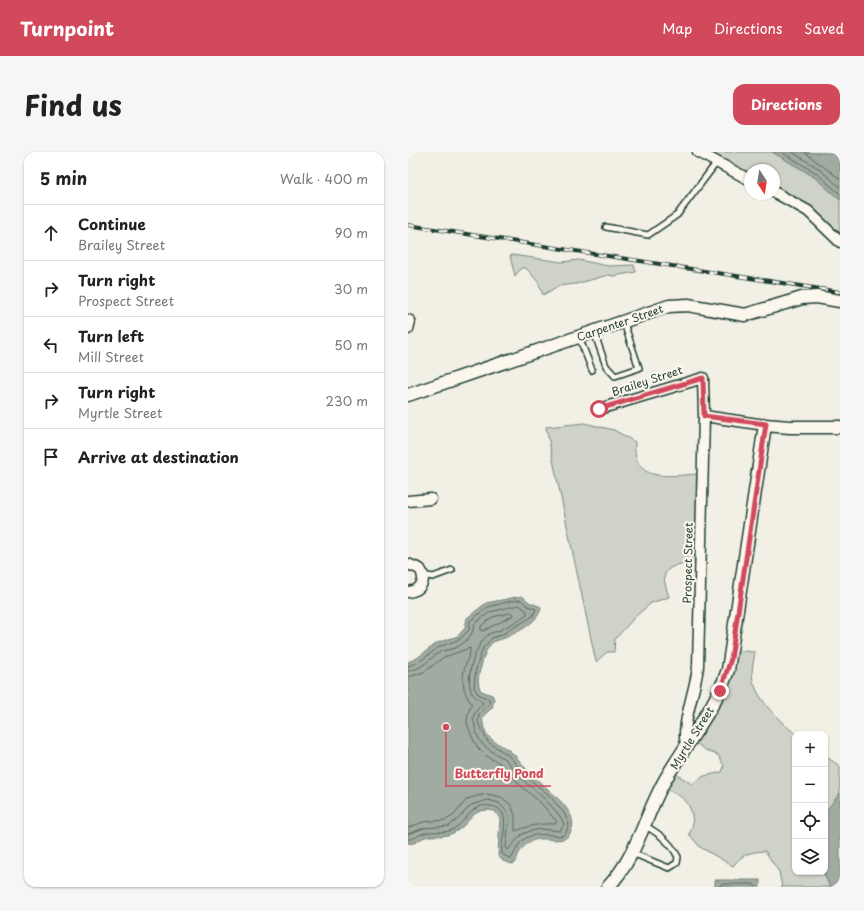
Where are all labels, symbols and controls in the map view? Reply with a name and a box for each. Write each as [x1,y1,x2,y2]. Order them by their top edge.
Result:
text: Turnpoint [20,14,114,42]
text: Map [662,18,692,39]
text: Directions [714,18,782,39]
text: Saved [804,18,844,39]
text: Find us [24,83,122,126]
button: Directions [733,84,840,125]
north arrow [744,164,780,200]
text: 5 min [40,165,87,191]
text: Walk · 400 m [280,169,368,188]
text: Continue [78,212,146,235]
icon: ahead [40,222,62,244]
text: 90 m [335,223,368,242]
text: Brailey Street [78,235,165,254]
text: Turn right [78,268,155,291]
icon: right [40,278,62,300]
text: 30 m [334,279,368,298]
text: Prospect Street [78,291,174,310]
street label: Carpenter Street [574,300,666,345]
text: Turn left [78,324,144,347]
icon: left [40,334,62,356]
text: 50 m [334,335,368,354]
text: Mill Street [78,347,144,366]
street label: Brailey Street [609,361,685,400]
text: Turn right [78,380,155,403]
icon: right [40,390,62,412]
text: 230 m [326,391,368,410]
route start [590,400,608,418]
text: Myrtle Street [78,403,162,422]
text: Arrive at destination [78,445,239,468]
icon: arrive [40,446,62,468]
street label: Prospect Street [678,522,697,604]
route end [711,682,729,700]
street label: Myrtle Street [665,703,718,773]
map controls [792,731,828,875]
button: + [792,731,828,767]
callout: Butterfly Pond [446,762,551,786]
text: Butterfly Pond [455,764,544,782]
button: − [792,767,828,803]
button: locate [792,803,828,839]
button: layers [792,839,828,875]

